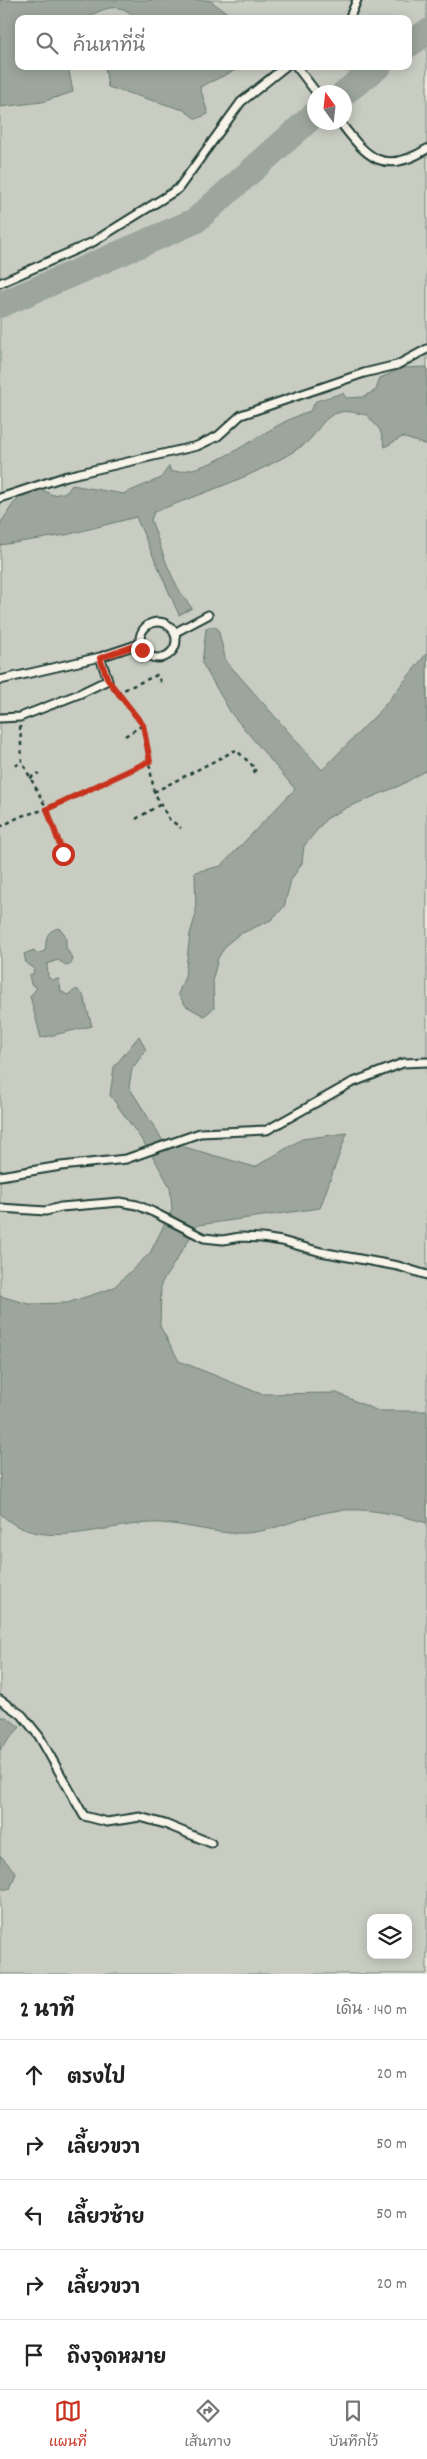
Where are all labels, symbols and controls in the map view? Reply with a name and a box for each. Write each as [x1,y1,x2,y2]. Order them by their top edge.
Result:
search box [15,15,412,70]
icon: search [33,29,61,57]
text: ค้นหาที่นี่ [73,34,145,61]
north arrow [307,85,352,130]
route end [131,639,154,662]
route start [52,843,75,866]
map controls [367,1914,412,1959]
button: layers [367,1914,412,1959]
text: 2 นาที [20,1997,74,2027]
text: เดิน · 140 m [336,1999,407,2022]
icon: ahead [20,2061,48,2089]
text: 20 m [377,2063,407,2086]
text: ตรงไป [67,2066,125,2093]
icon: right [20,2131,48,2159]
text: 50 m [376,2133,407,2156]
text: เลี้ยวขวา [67,2136,140,2163]
icon: left [20,2201,48,2229]
text: 50 m [376,2203,407,2226]
text: เลี้ยวซ้าย [67,2206,144,2233]
icon: right [20,2271,48,2299]
text: 20 m [377,2273,407,2296]
text: เลี้ยวขวา [67,2276,140,2303]
icon: arrive [20,2341,48,2369]
text: ถึงจุดหมาย [67,2346,166,2373]
tab: แผนที่ [49,2397,87,2453]
tab: เส้นทาง [185,2397,231,2453]
tab: บันทึกไว้ [329,2397,378,2453]

